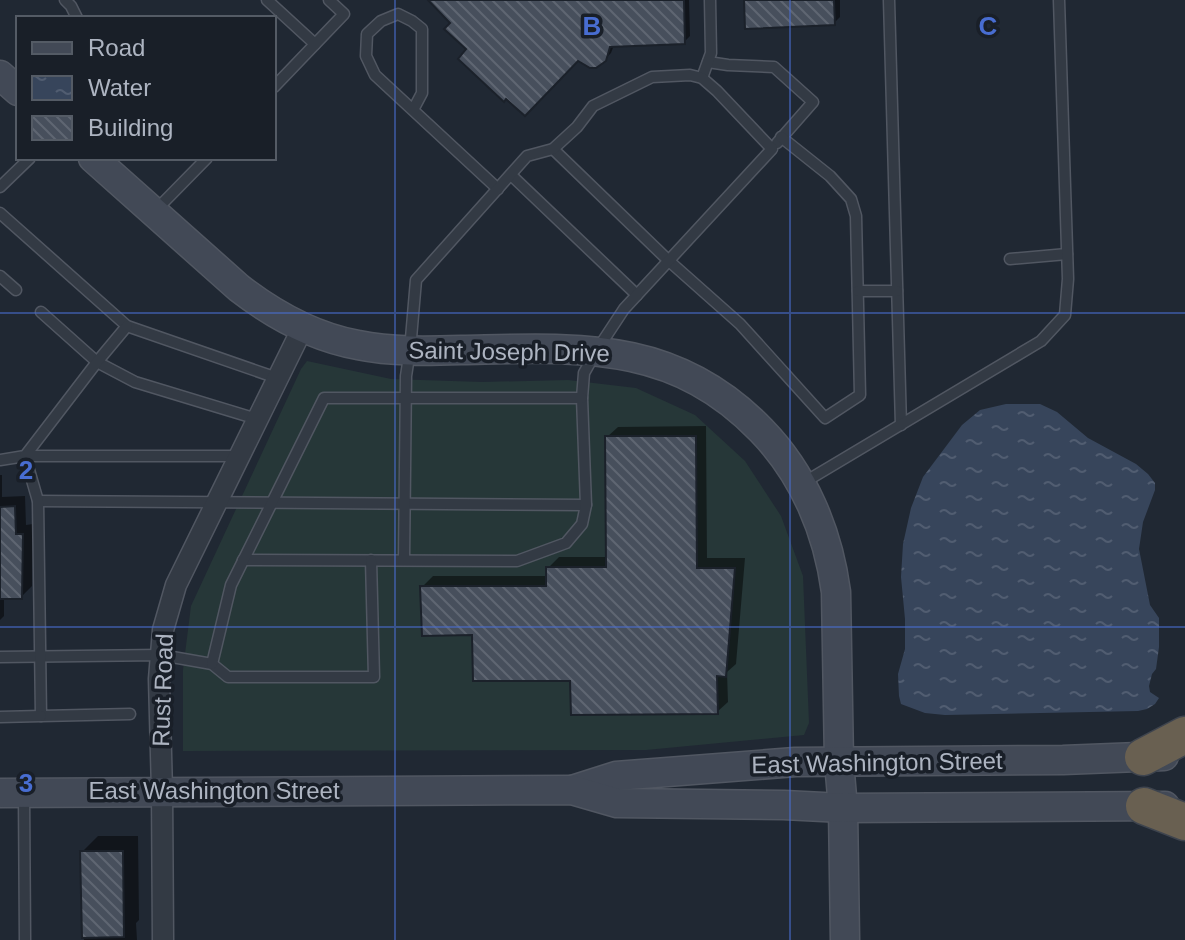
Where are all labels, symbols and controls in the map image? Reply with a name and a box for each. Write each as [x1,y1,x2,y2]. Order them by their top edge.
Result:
text: B [583,11,601,41]
text: C [979,11,998,41]
legend [16,16,276,160]
text: Road [88,34,145,61]
text: Water [88,74,151,101]
text: Building [88,114,173,141]
street label: Saint Joseph Drive [408,336,610,367]
text: 2 [19,455,33,485]
street label: Rust Road [147,633,178,747]
street label: East Washington Street [751,747,1003,778]
text: 3 [19,768,33,798]
street label: East Washington Street [88,777,340,804]

